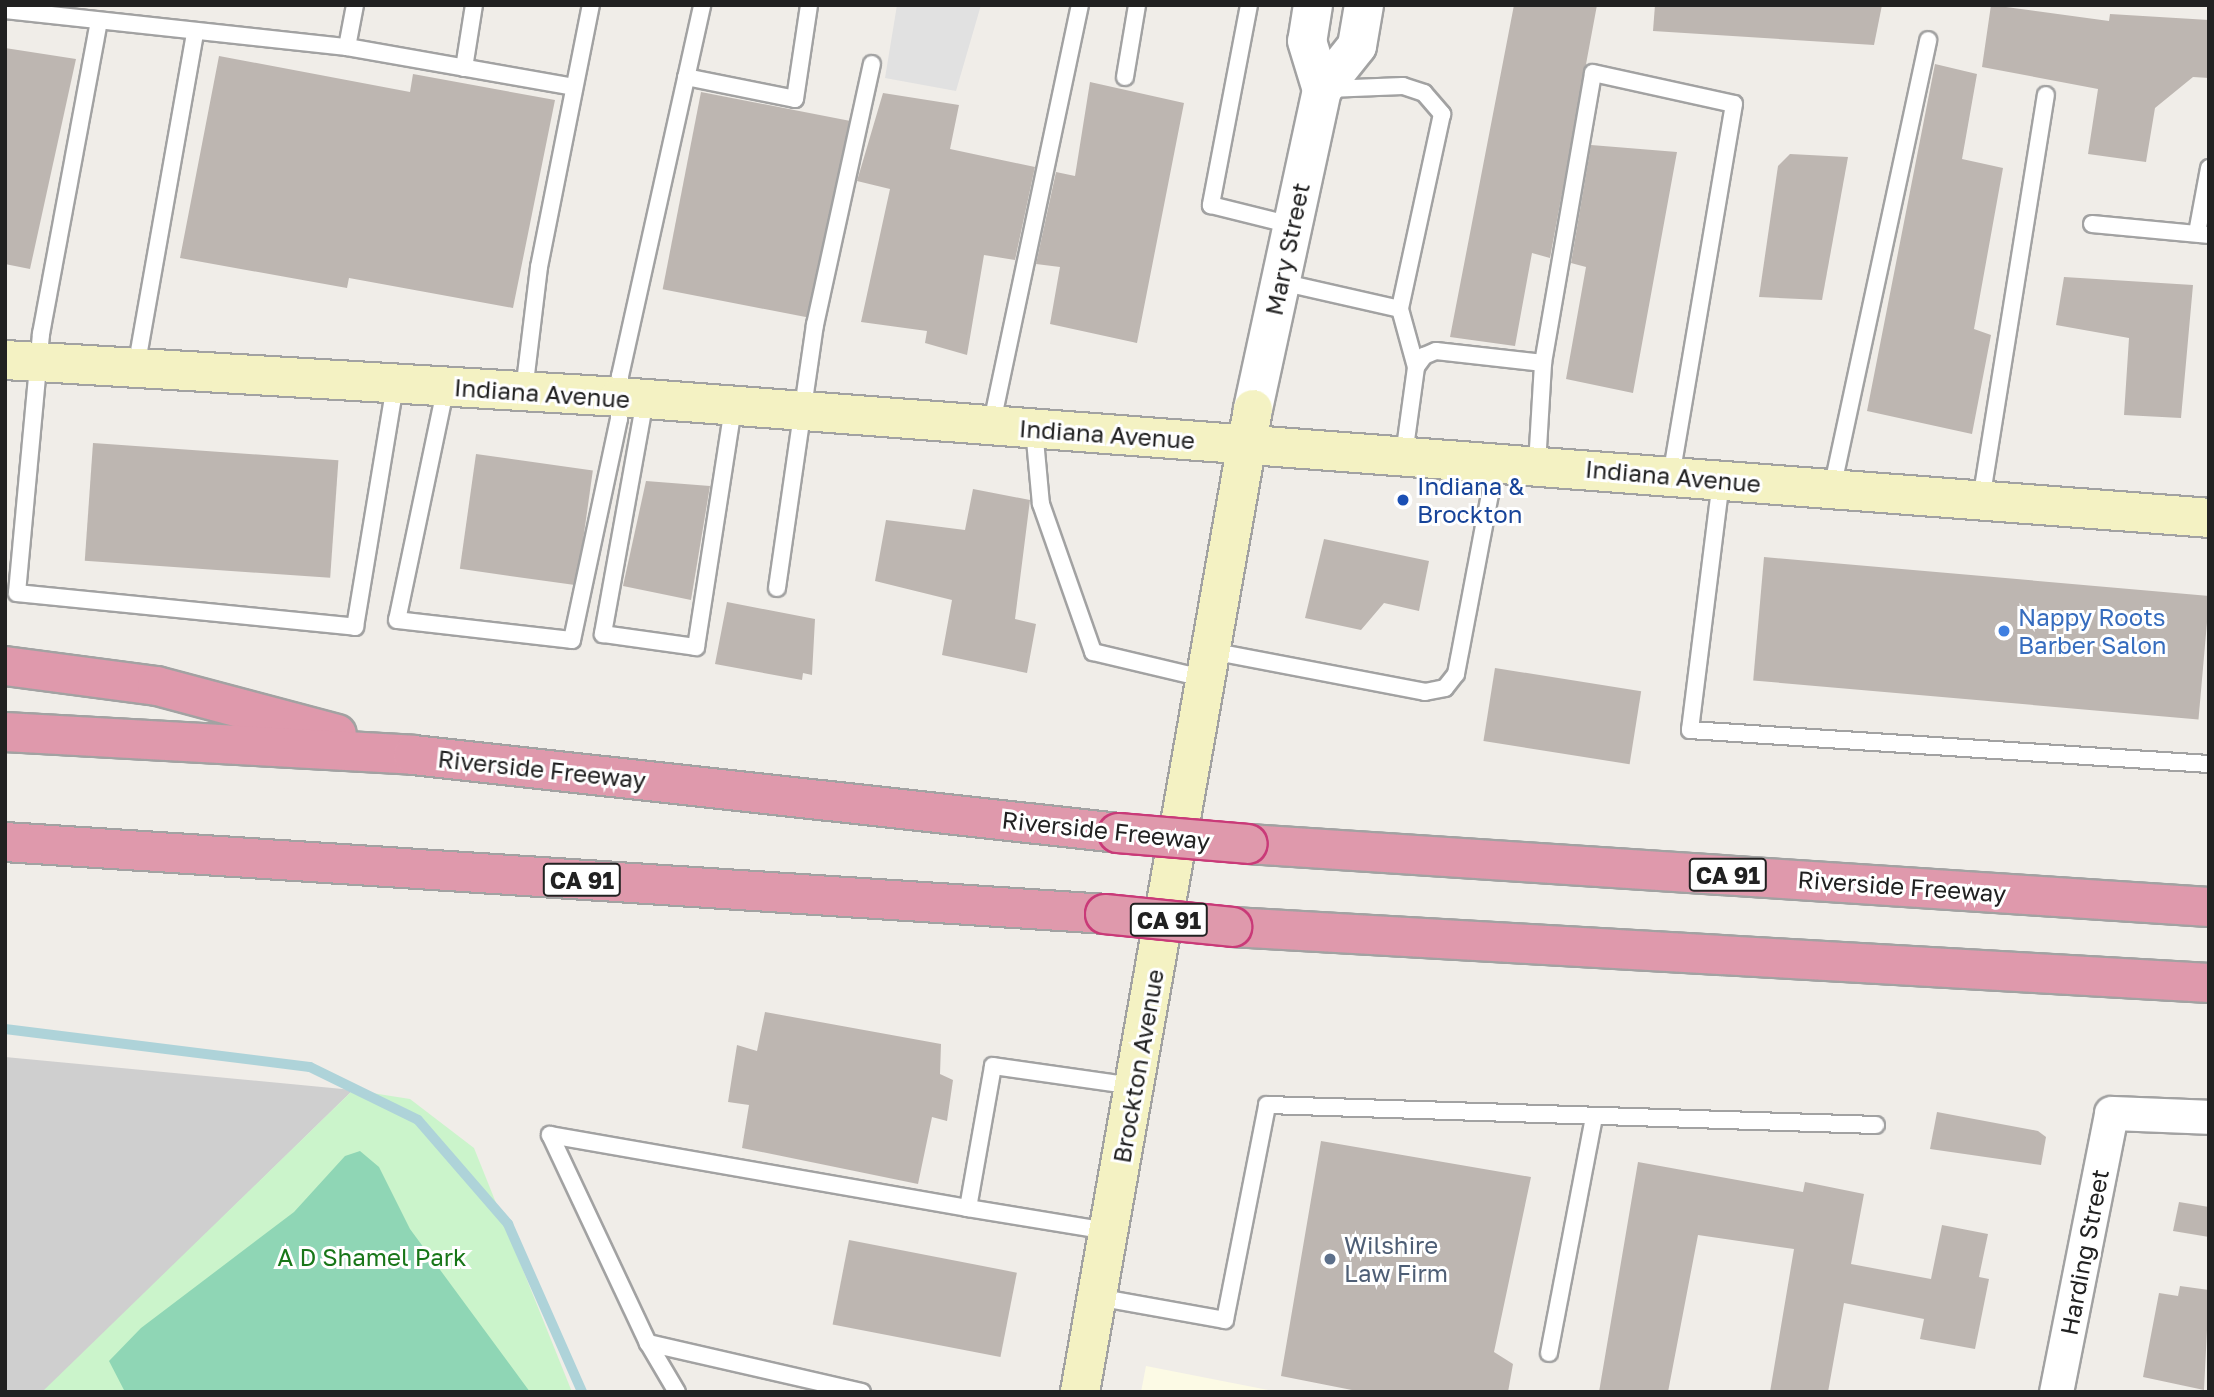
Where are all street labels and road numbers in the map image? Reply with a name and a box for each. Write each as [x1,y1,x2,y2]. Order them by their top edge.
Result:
street label: Mary Street [1259,180,1315,318]
street label: Indiana Avenue [453,372,631,414]
street label: Indiana Avenue [1018,413,1196,455]
street label: Indiana Avenue [1584,454,1762,498]
street label: Riverside Freeway [436,744,648,794]
street label: Riverside Freeway [1000,805,1212,855]
road number: CA 91 [1688,856,1768,894]
road number: CA 91 [542,860,622,900]
street label: Riverside Freeway [1797,864,2007,908]
road number: CA 91 [1129,900,1209,939]
street label: Brockton Avenue [1107,967,1169,1165]
street label: Harding Street [2054,1166,2114,1338]

